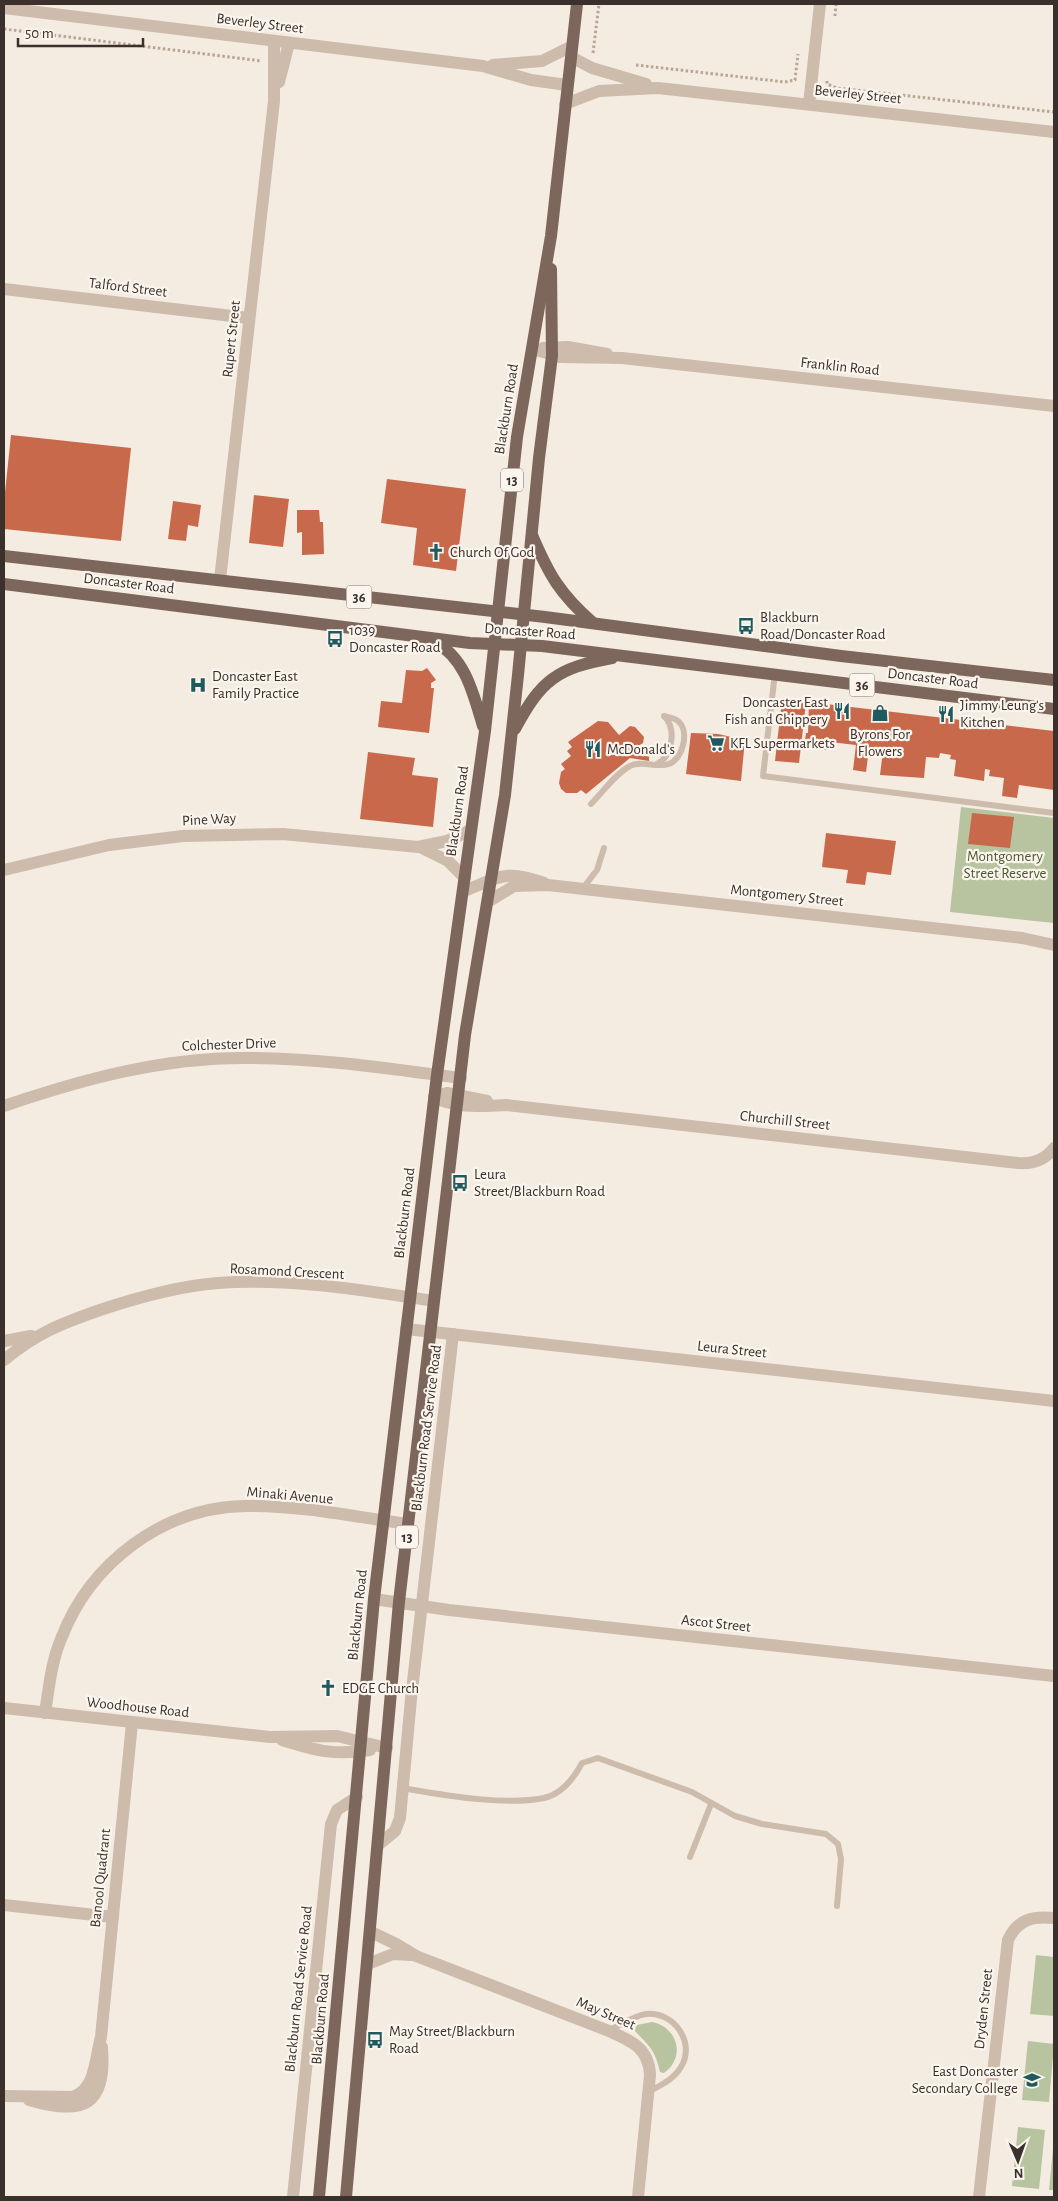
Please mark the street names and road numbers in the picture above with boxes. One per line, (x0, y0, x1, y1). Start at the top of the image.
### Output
street label: Beverley Street (216, 11, 305, 36)
street label: Beverley Street (814, 82, 902, 107)
street label: Talford Street (88, 275, 168, 300)
street label: Rupert Street (220, 299, 243, 378)
street label: Franklin Road (800, 355, 880, 378)
street label: Blackburn Road (492, 363, 521, 455)
road number: 13 (501, 468, 523, 492)
street label: Doncaster Road (83, 570, 175, 597)
road number: 36 (346, 586, 372, 608)
street label: Doncaster Road (484, 621, 576, 642)
street label: Doncaster Road (887, 665, 979, 692)
road number: 36 (850, 674, 874, 696)
street label: Blackburn Road (444, 765, 471, 857)
street label: Pine Way (182, 811, 237, 828)
street label: Montgomery Street (730, 882, 844, 909)
street label: Colchester Drive (181, 1035, 277, 1054)
street label: Churchill Street (739, 1108, 831, 1133)
street label: Blackburn Road (391, 1167, 418, 1259)
street label: Rosamond Crescent (229, 1261, 345, 1282)
street label: Leura Street (696, 1338, 768, 1361)
street label: Blackburn Road Service Road (409, 1344, 444, 1512)
street label: Minaki Avenue (246, 1484, 334, 1507)
road number: 13 (396, 1525, 418, 1548)
street label: Blackburn Road (345, 1569, 370, 1661)
street label: Ascot Street (680, 1612, 752, 1635)
street label: Woodhouse Road (86, 1695, 190, 1720)
street label: Banool Quadrant (88, 1828, 113, 1928)
street label: Blackburn Road Service Road (282, 1905, 315, 2073)
street label: Dryden Street (972, 1968, 995, 2050)
street label: Blackburn Road (309, 1973, 332, 2065)
street label: May Street (574, 1994, 638, 2033)

